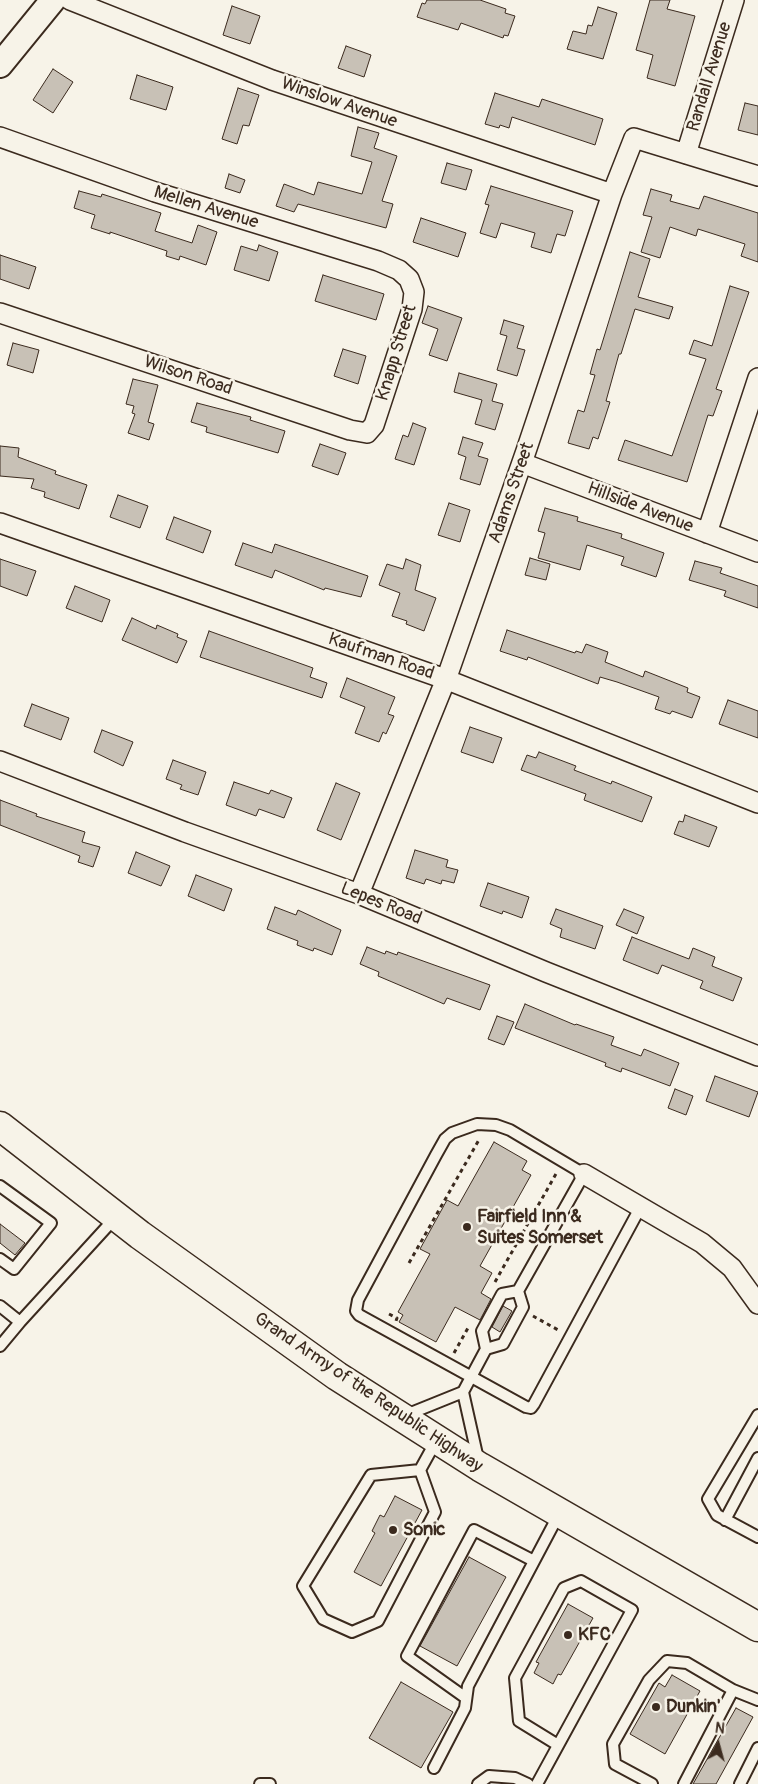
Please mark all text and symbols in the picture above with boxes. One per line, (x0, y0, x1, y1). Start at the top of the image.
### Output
street label: Randall Avenue (683, 20, 737, 134)
street label: Winslow Avenue (278, 73, 400, 133)
street label: Mellen Avenue (151, 182, 261, 234)
street label: Knapp Street (372, 302, 422, 404)
street label: Wilson Road (141, 352, 235, 400)
street label: Adams Street (485, 440, 539, 546)
street label: Hillside Avenue (584, 478, 696, 538)
street label: Kaufman Road (325, 629, 437, 685)
street label: Lepes Road (337, 878, 425, 930)
place label: Fairfield Inn & Suites Somerset (477, 1206, 603, 1248)
marker: Fairfield Inn & Suites Somerset (461, 1221, 473, 1233)
street label: Grand Army of the Republic Highway (250, 1308, 486, 1478)
place label: Sonic (403, 1519, 446, 1541)
marker: Sonic (387, 1524, 399, 1536)
place label: KFC (578, 1624, 611, 1646)
marker: KFC (562, 1629, 574, 1641)
place label: Dunkin' (666, 1696, 720, 1718)
marker: Dunkin' (650, 1701, 662, 1713)
north arrow (693, 1719, 743, 1769)
text: N (714, 1720, 726, 1738)

